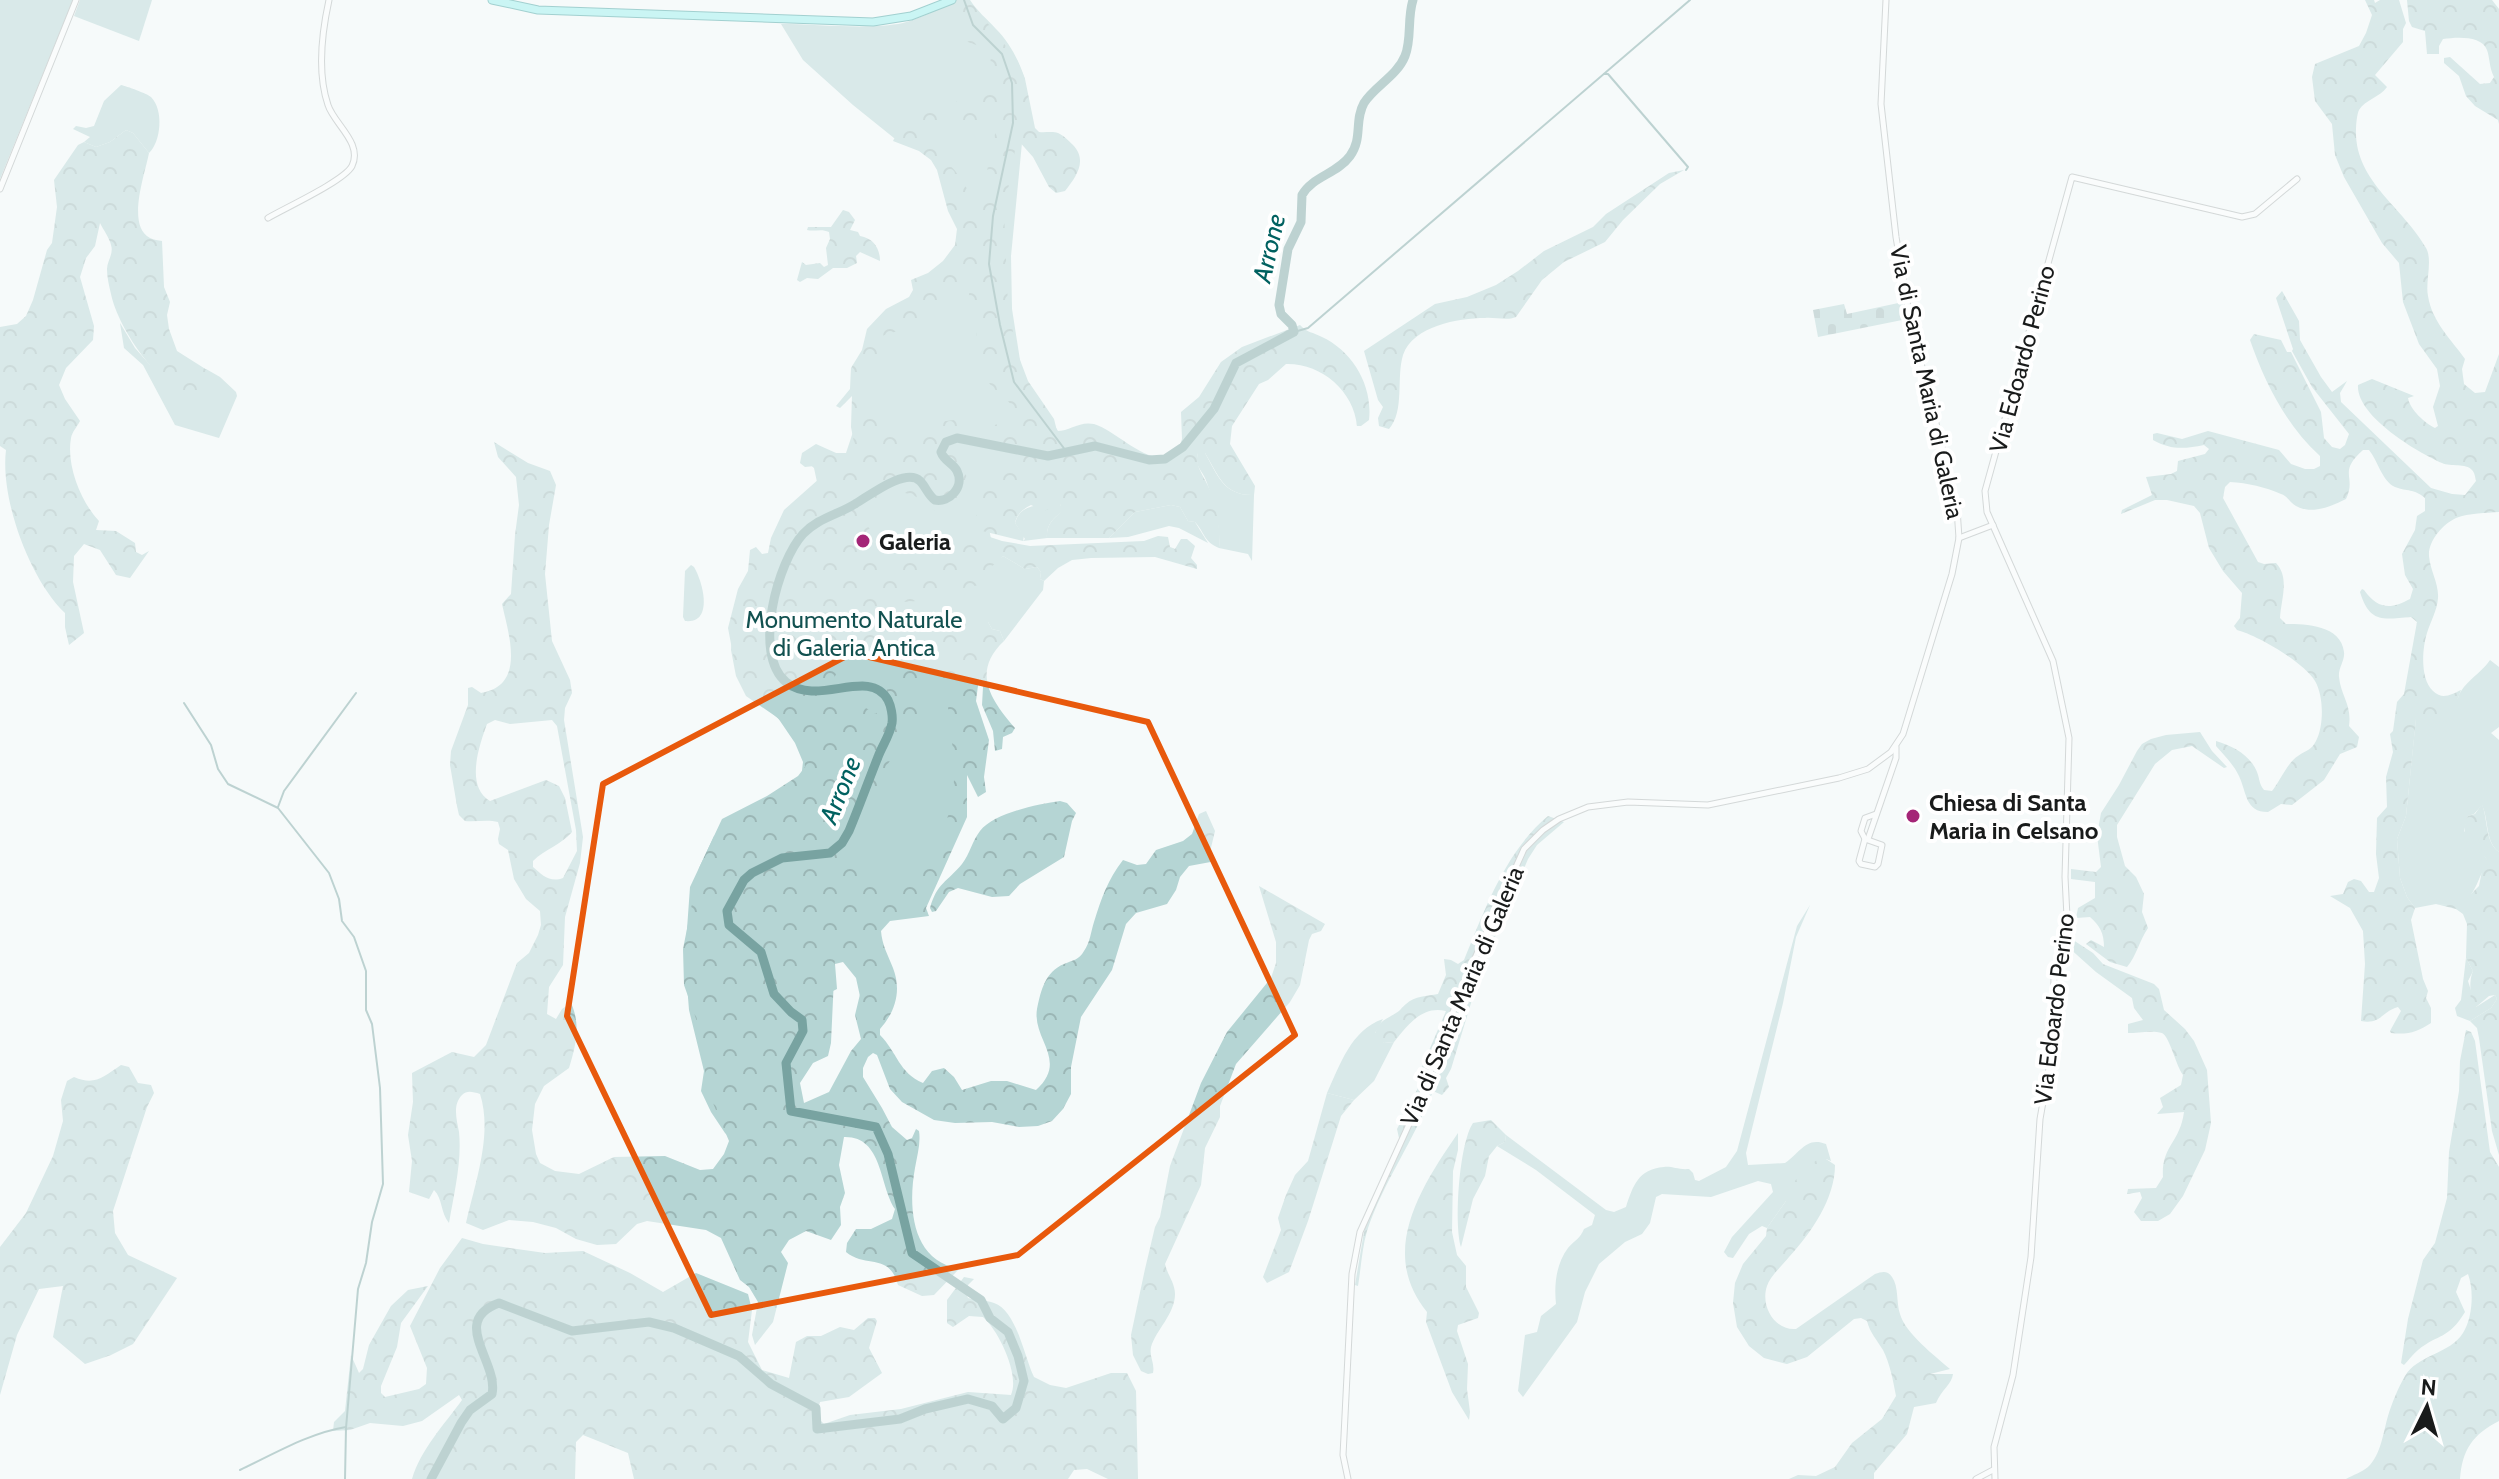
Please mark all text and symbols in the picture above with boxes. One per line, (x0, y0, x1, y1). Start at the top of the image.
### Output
water label: Arrone (1245, 211, 1292, 286)
street label: Via di Santa Maria di Galeria (1884, 242, 1970, 522)
street label: Via Edoardo Perino (1983, 262, 2061, 456)
place label: Galeria (879, 527, 951, 556)
marker: Galeria (854, 532, 872, 550)
park label: Monumento Naturale di Galeria Antica (746, 605, 962, 662)
water label: Arrone (812, 752, 868, 829)
place label: Chiesa di Santa Maria in Celsano (1929, 788, 2099, 845)
marker: Chiesa di Santa Maria in Celsano (1904, 807, 1922, 825)
street label: Via di Santa Maria di Galeria (1394, 861, 1530, 1130)
street label: Via Edoardo Perino (2028, 912, 2080, 1106)
north arrow (2387, 1367, 2467, 1447)
text: N (2420, 1373, 2438, 1402)

